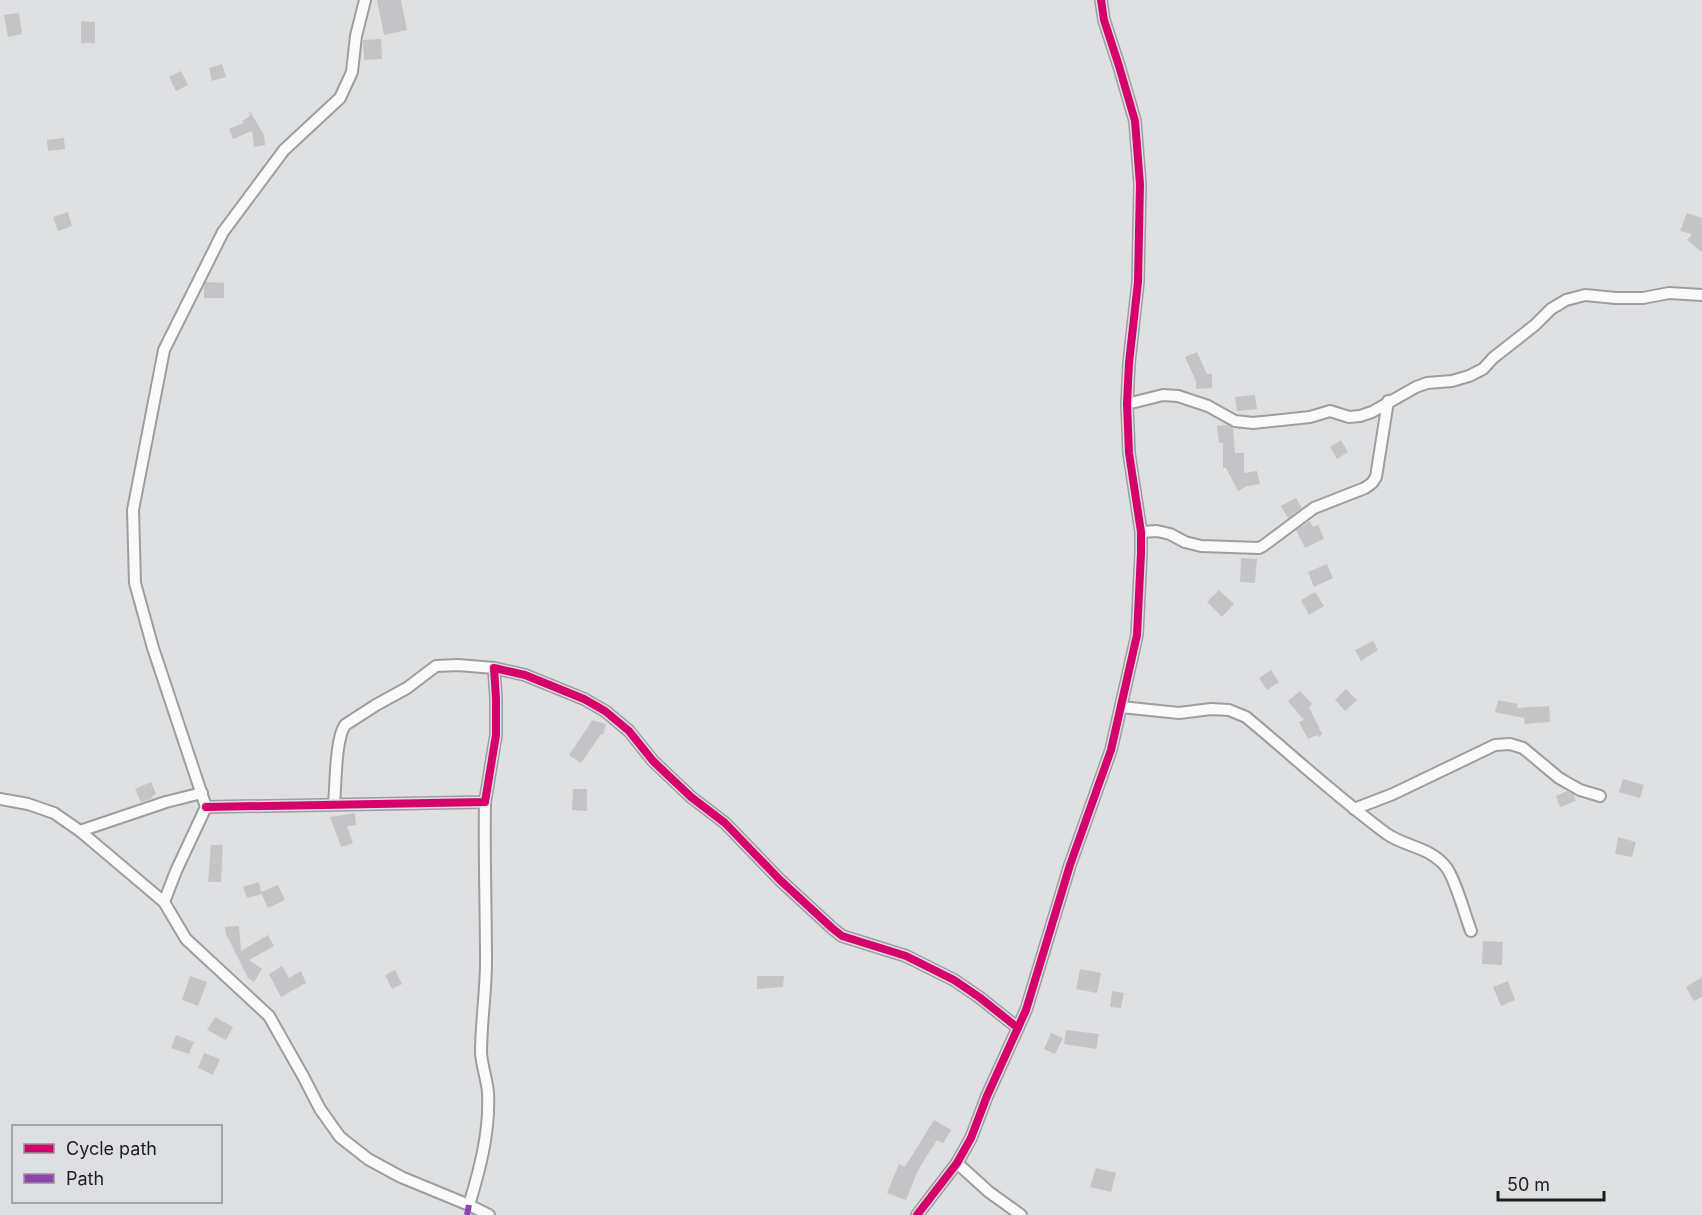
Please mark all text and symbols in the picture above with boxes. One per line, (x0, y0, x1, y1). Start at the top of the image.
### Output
legend (12, 1125, 222, 1203)
text: Cycle path (66, 1138, 157, 1159)
scale bar (1498, 1164, 1604, 1202)
text: Path (66, 1168, 104, 1189)
text: 50 m (1507, 1174, 1550, 1195)

